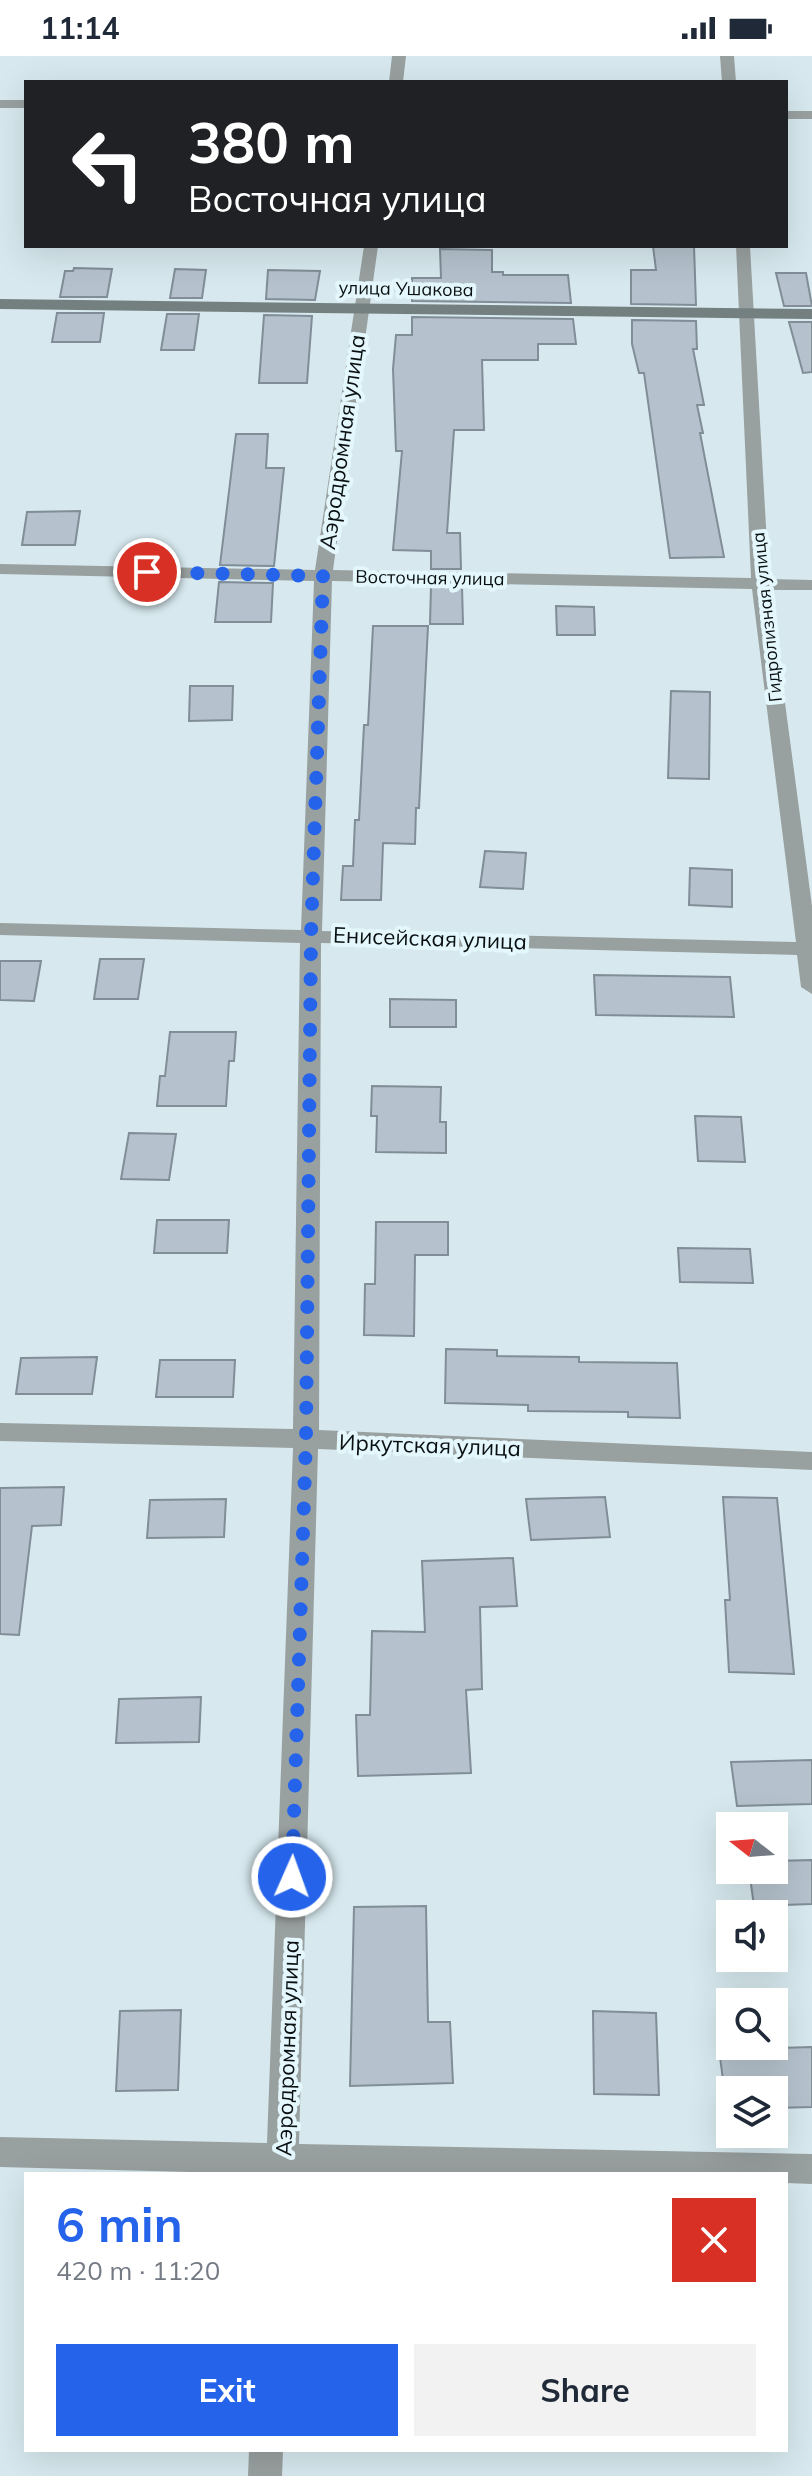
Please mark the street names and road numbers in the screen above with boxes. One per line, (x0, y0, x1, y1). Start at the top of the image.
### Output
street label: улица Ушакова (338, 276, 474, 301)
street label: Аэродромная улица (313, 333, 371, 551)
street label: Гидролизная улица (746, 531, 787, 703)
street label: Восточная улица (355, 565, 505, 590)
street label: Енисейская улица (333, 921, 527, 955)
street label: Иркутская улица (339, 1428, 521, 1462)
street label: Аэродромная улица (269, 1939, 305, 2157)

